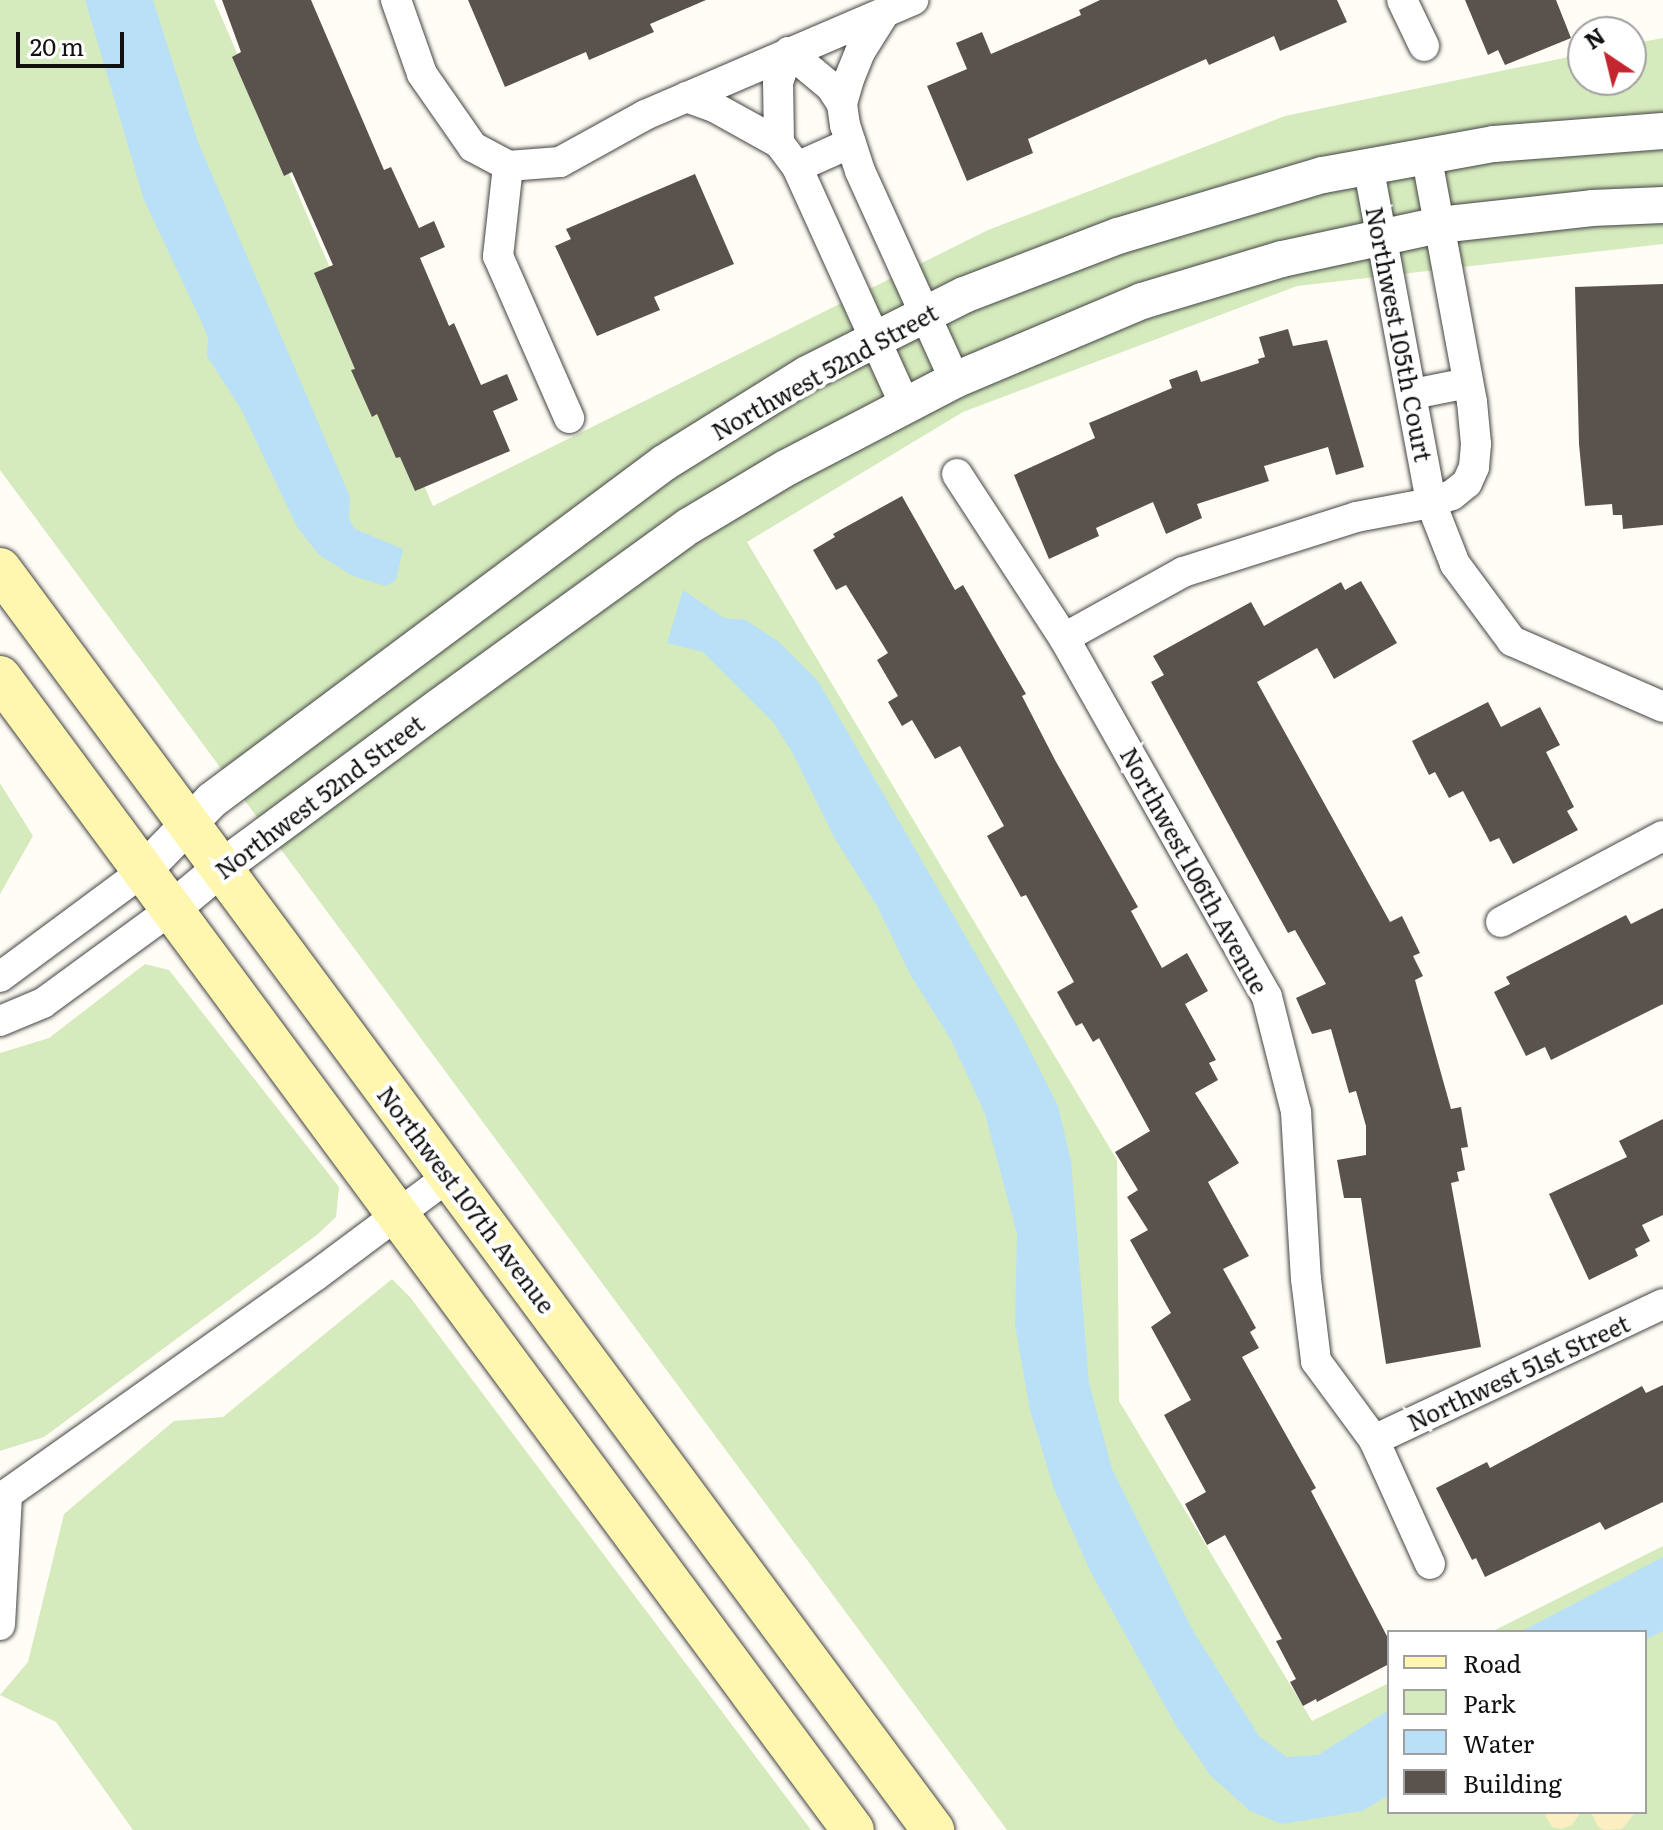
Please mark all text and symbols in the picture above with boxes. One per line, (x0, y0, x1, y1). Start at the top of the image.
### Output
scale bar (20, 16, 128, 66)
north arrow (1567, 16, 1647, 96)
text: N (1577, 19, 1611, 56)
text: 20 m (30, 28, 84, 63)
street label: Northwest 105th Court (1361, 204, 1439, 464)
street label: Northwest 52nd Street (706, 297, 942, 445)
street label: Northwest 52nd Street (209, 708, 429, 884)
street label: Northwest 106th Avenue (1115, 742, 1275, 998)
street label: Northwest 107th Avenue (372, 1080, 562, 1318)
street label: Northwest 51st Street (1402, 1308, 1634, 1436)
legend (1387, 1630, 1647, 1814)
text: Road (1463, 1645, 1521, 1680)
text: Park (1463, 1685, 1516, 1720)
text: Water (1463, 1725, 1534, 1760)
text: Building (1463, 1765, 1562, 1800)

